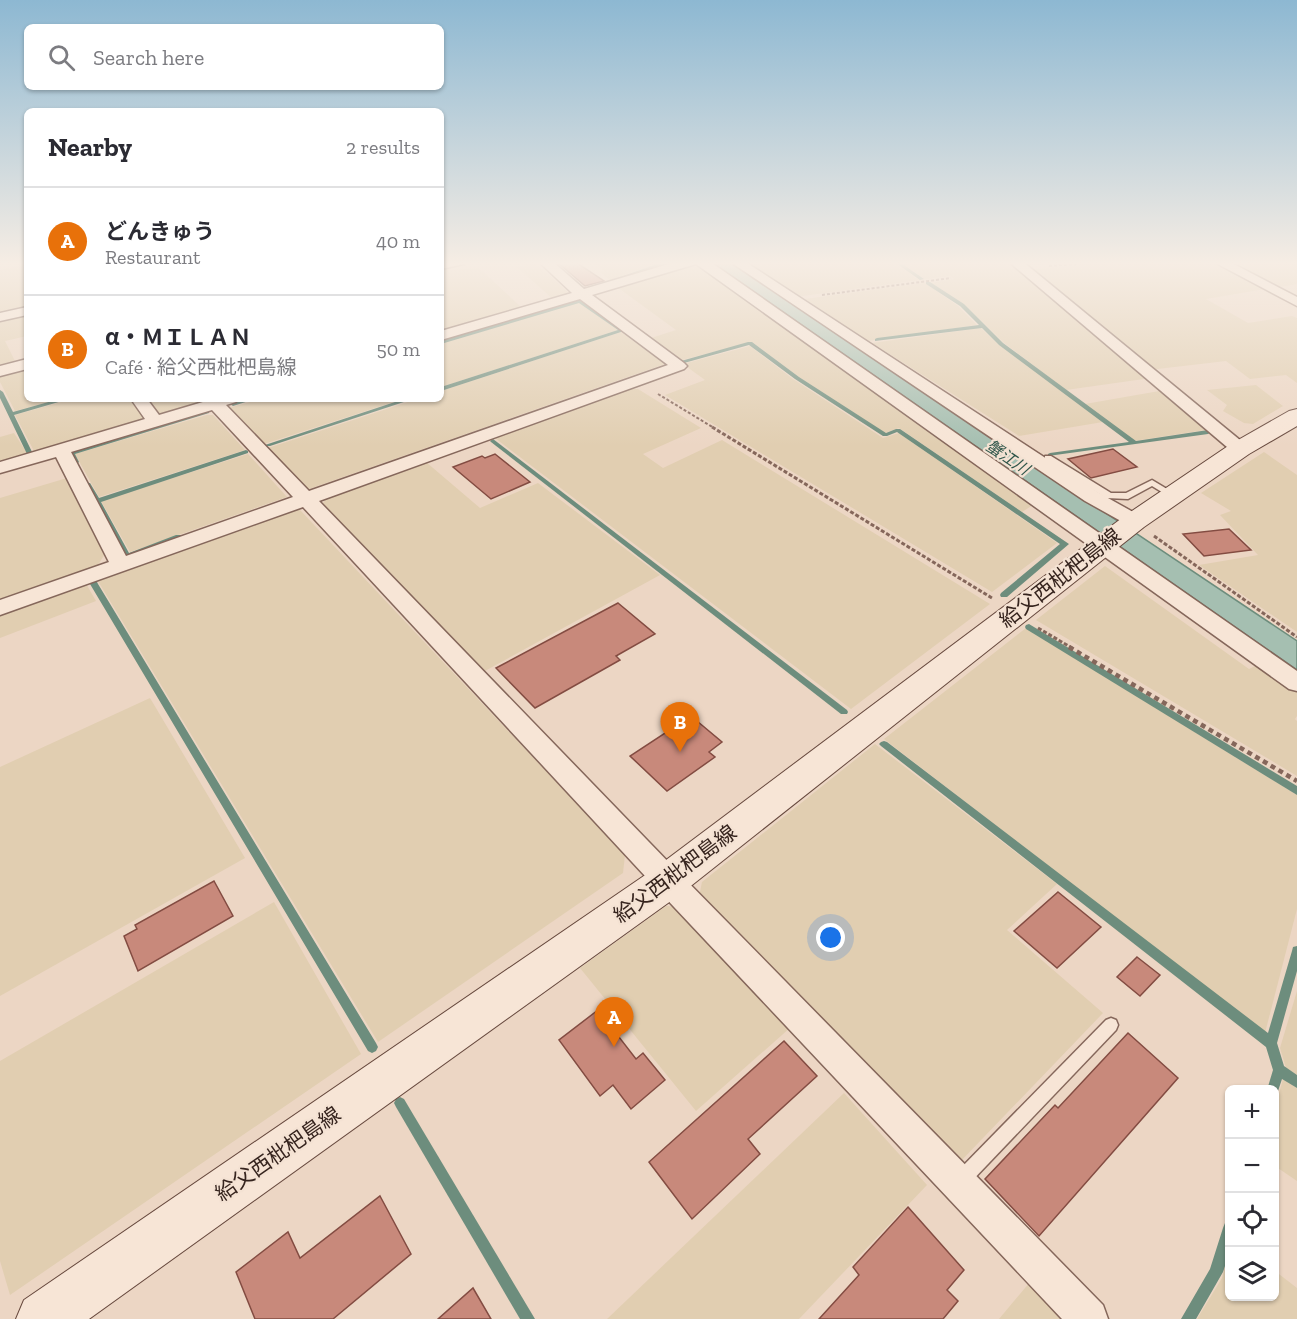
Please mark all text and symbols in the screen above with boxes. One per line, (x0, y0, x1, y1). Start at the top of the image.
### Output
search box (24, 24, 444, 90)
icon: search (45, 41, 78, 74)
text: Search here (93, 44, 204, 71)
text: Nearby (48, 131, 132, 163)
text: 2 results (346, 135, 420, 159)
text: どんきゅう (105, 218, 215, 245)
text: A (61, 229, 74, 253)
text: 40 m (376, 229, 420, 253)
text: Restaurant (105, 245, 201, 269)
text: α・ＭＩＬＡＮ (105, 324, 252, 351)
text: B (61, 337, 74, 361)
text: 50 m (376, 337, 420, 361)
text: Café · 給父西枇杷島線 (105, 355, 297, 379)
water label: 蟹江川 (983, 436, 1035, 480)
street label: 給父西枇杷島線 (994, 523, 1125, 633)
pin: B (660, 702, 700, 752)
street label: 給父西枇杷島線 (608, 819, 741, 928)
your location (816, 923, 845, 952)
pin: A (594, 998, 634, 1047)
map controls (1225, 1085, 1279, 1301)
button: + (1225, 1085, 1279, 1139)
street label: 給父西枇杷島線 (210, 1101, 345, 1206)
button: − (1225, 1139, 1279, 1193)
button: locate (1225, 1193, 1279, 1247)
button: layers (1225, 1247, 1279, 1301)

